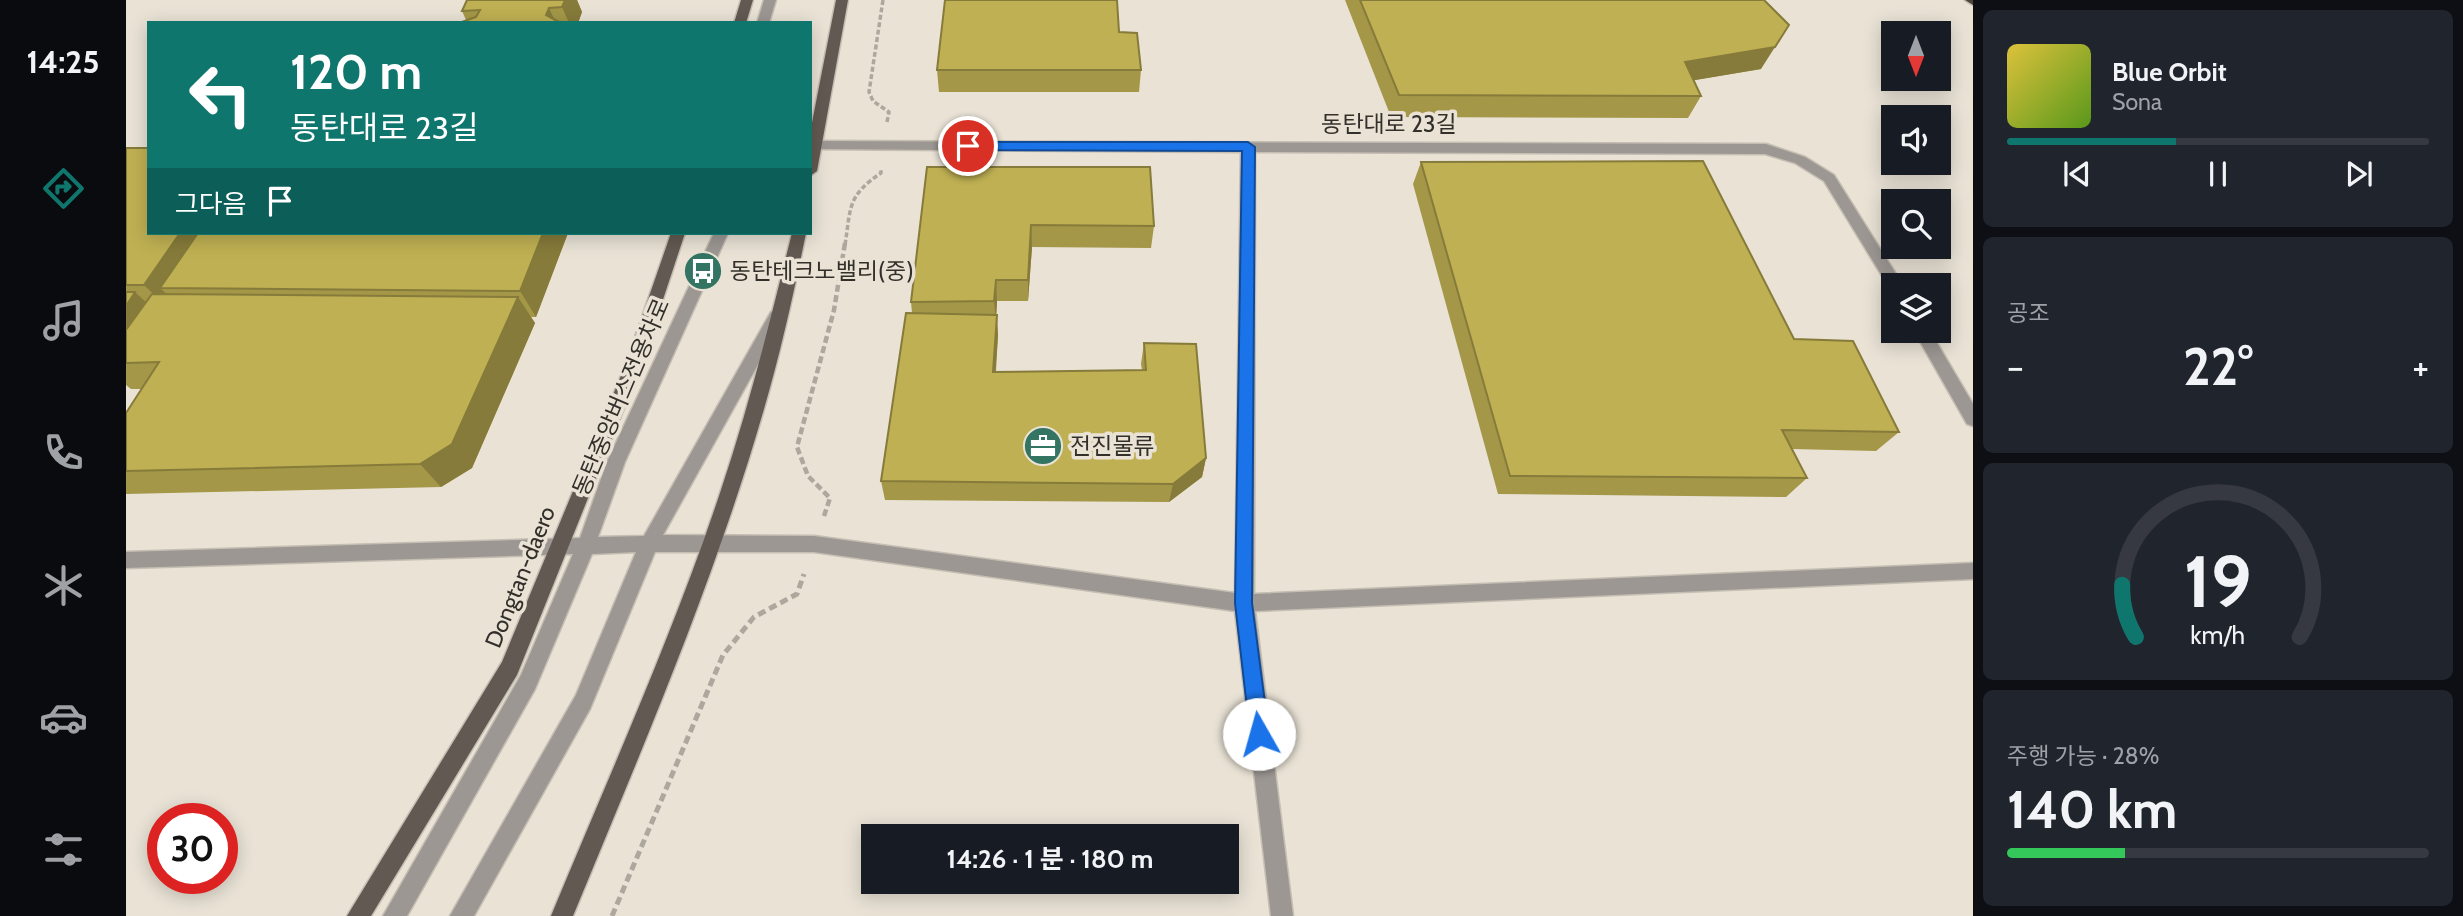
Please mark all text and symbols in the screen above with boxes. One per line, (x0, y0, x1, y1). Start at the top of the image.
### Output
north arrow (1881, 21, 1951, 91)
map controls (1881, 21, 1951, 343)
text: 14:25 (27, 42, 99, 81)
text: 120 m (290, 42, 422, 101)
icon: left (175, 49, 266, 140)
text: Blue Orbit (2112, 56, 2227, 88)
text: Sona (2112, 88, 2162, 116)
button: sound (1881, 105, 1951, 175)
text: 동탄대로 23길 (290, 108, 478, 147)
street label: 동탄대로 23길 (1321, 110, 1457, 138)
pin (938, 116, 998, 176)
icon: arrive (949, 127, 987, 165)
icon: previous (2058, 155, 2096, 193)
icon: pause (2199, 155, 2237, 193)
icon: next (2340, 155, 2378, 193)
icon: directions (39, 164, 88, 213)
icon: arrive (261, 182, 299, 220)
text: 그다음 (175, 188, 247, 220)
button: search (1881, 189, 1951, 259)
bus stop icon: 동탄테크노밸리(중) (682, 250, 724, 292)
place label: 동탄테크노밸리(중) (730, 257, 914, 285)
button: layers (1881, 273, 1951, 343)
street label: 동탄중앙버스전용차로 (567, 294, 675, 500)
icon: music (39, 296, 88, 345)
text: 공조 (2007, 299, 2049, 327)
text: 22° (2183, 335, 2253, 398)
text: − (2007, 343, 2024, 390)
text: + (2412, 343, 2429, 390)
office icon: 전진물류 (1022, 425, 1064, 467)
icon: phone (39, 428, 88, 477)
place label: 전진물류 (1070, 432, 1155, 460)
street label: Dongtan-daero (479, 502, 561, 652)
text: 19 (2184, 538, 2252, 626)
icon: climate (39, 561, 88, 610)
text: km/h (2191, 620, 2245, 650)
icon: car (39, 693, 88, 742)
position arrow (1222, 697, 1296, 771)
text: 주행 가능 · 28% (2007, 742, 2159, 770)
text: 140 km (2007, 778, 2177, 841)
speed limit sign: 30 (147, 803, 238, 894)
icon: filters (39, 825, 88, 874)
text: 14:26 · 1 분 · 180 m (947, 843, 1153, 875)

